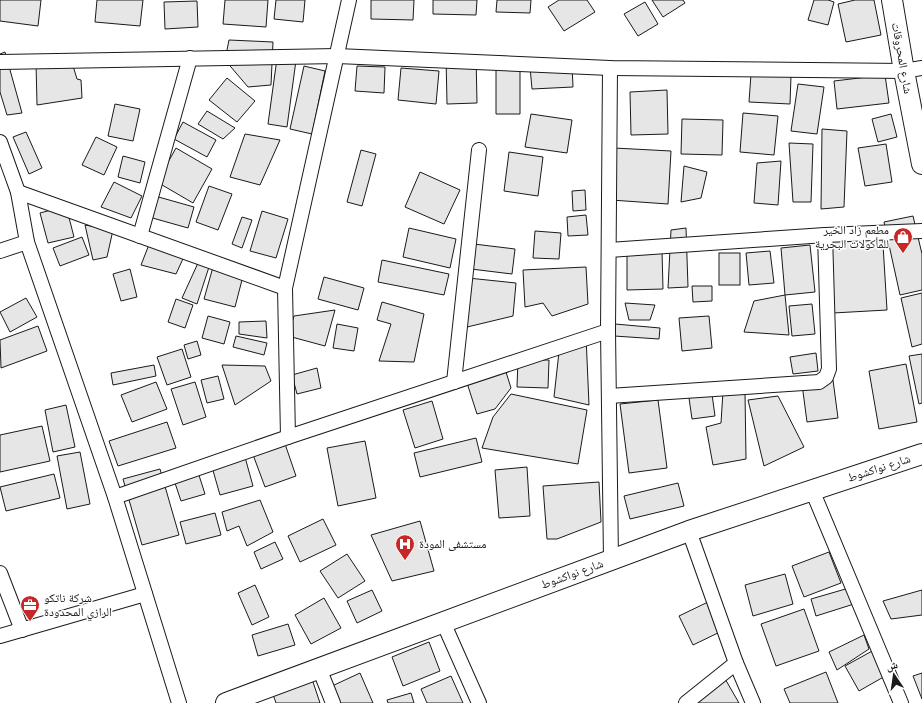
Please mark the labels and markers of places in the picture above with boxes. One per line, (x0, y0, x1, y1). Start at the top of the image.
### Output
place label: مطعم زاد الخير للمأكولات البحرية (815, 222, 889, 251)
shop icon: مطعم زاد الخير للمأكولات البحرية (892, 226, 914, 254)
hospital icon: مستشفى المودة (394, 533, 416, 561)
place label: مستشفى المودة (419, 536, 487, 551)
place label: شركة ناتكو الرازي المحدودة (44, 590, 112, 622)
office icon: شركة ناتكو الرازي المحدودة (19, 594, 41, 622)

